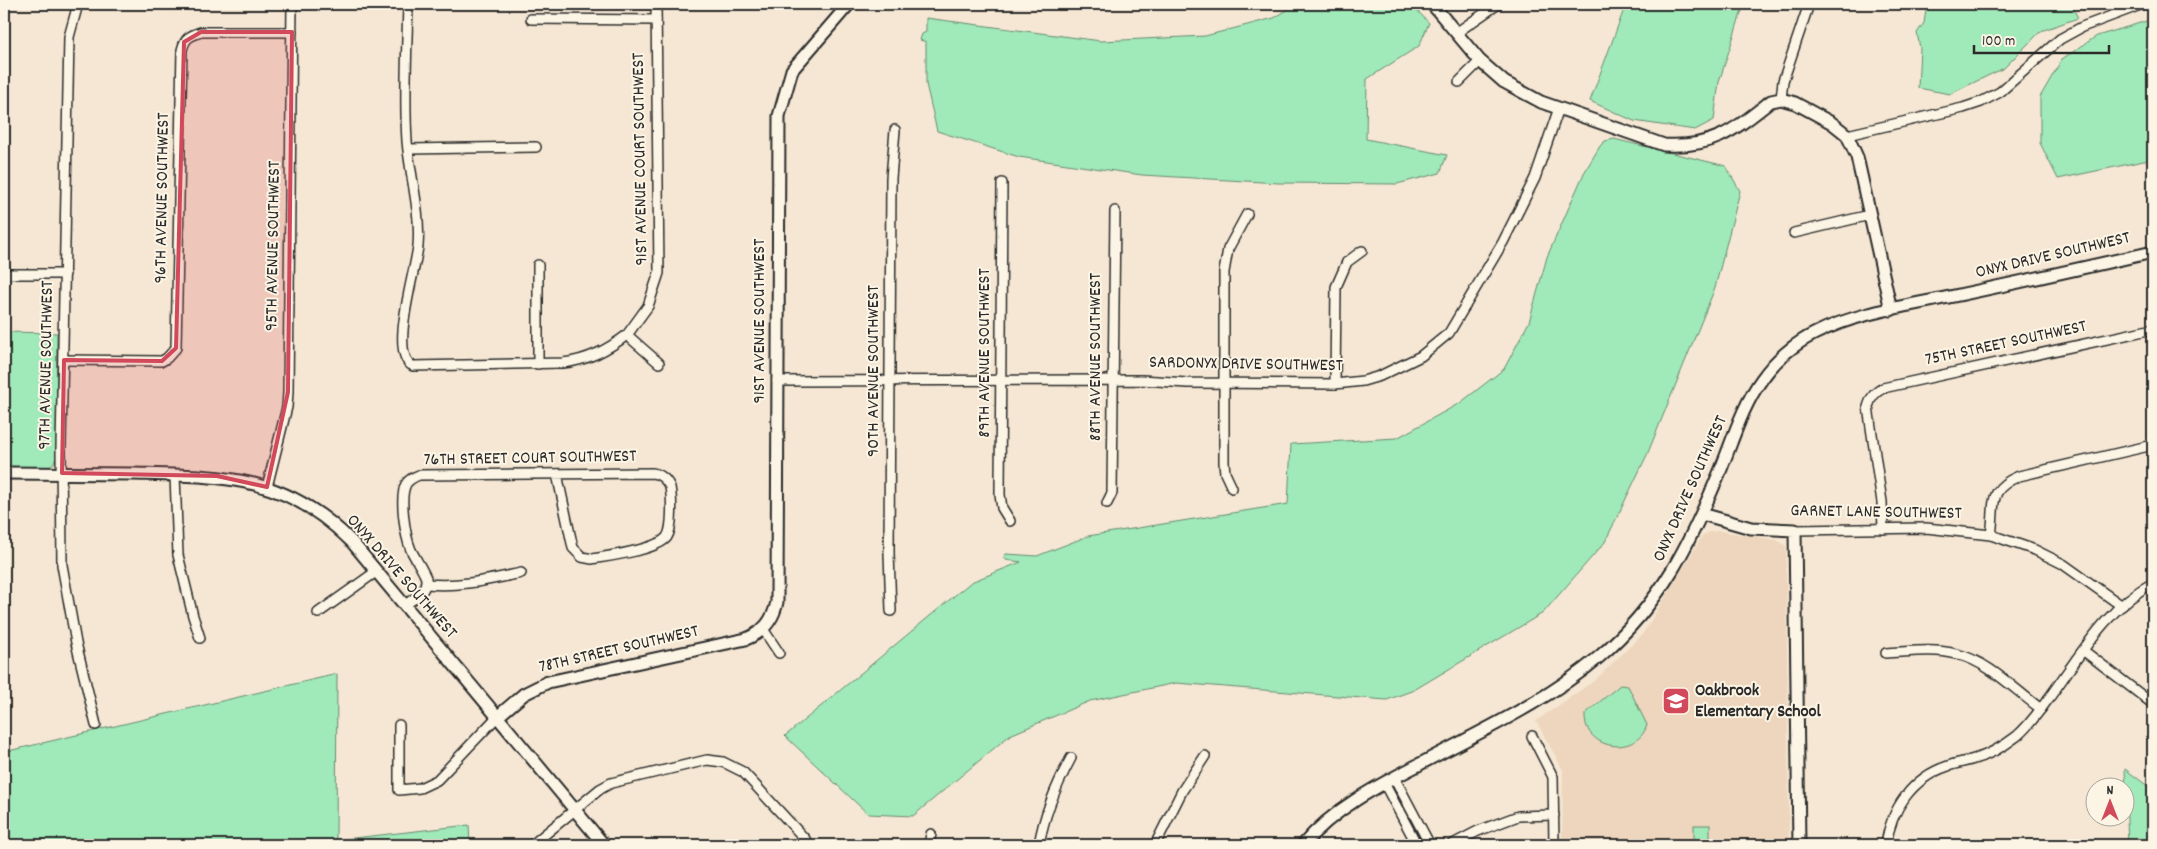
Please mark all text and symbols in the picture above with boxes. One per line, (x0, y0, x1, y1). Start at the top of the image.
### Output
scale bar (1974, 22, 2110, 54)
text: 100 m (1982, 31, 2015, 53)
street label: 91ST AVENUE COURT SOUTHWEST (627, 52, 655, 266)
street label: 96TH AVENUE SOUTHWEST (149, 112, 177, 284)
street label: 95TH AVENUE SOUTHWEST (260, 160, 288, 332)
street label: ONYX DRIVE SOUTHWEST (1973, 226, 2133, 286)
street label: 91ST AVENUE SOUTHWEST (748, 239, 773, 403)
street label: 89TH AVENUE SOUTHWEST (973, 268, 998, 438)
street label: 88TH AVENUE SOUTHWEST (1084, 273, 1109, 441)
street label: 97TH AVENUE SOUTHWEST (33, 280, 61, 450)
street label: 90TH AVENUE SOUTHWEST (862, 285, 887, 457)
street label: 75TH STREET SOUTHWEST (1923, 315, 2089, 373)
street label: SARDONYX DRIVE SOUTHWEST (1149, 351, 1343, 379)
street label: ONYX DRIVE SOUTHWEST (1647, 412, 1735, 566)
street label: 76TH STREET COURT SOUTHWEST (423, 445, 637, 473)
street label: GARNET LANE SOUTHWEST (1790, 499, 1962, 527)
street label: ONYX DRIVE SOUTHWEST (340, 509, 462, 645)
street label: 78TH STREET SOUTHWEST (537, 619, 701, 681)
place label: Oakbrook Elementary School (1695, 679, 1822, 725)
school or university icon: Oakbrook Elementary School (1661, 686, 1691, 716)
north arrow (2084, 776, 2134, 826)
text: N (2107, 781, 2114, 801)

